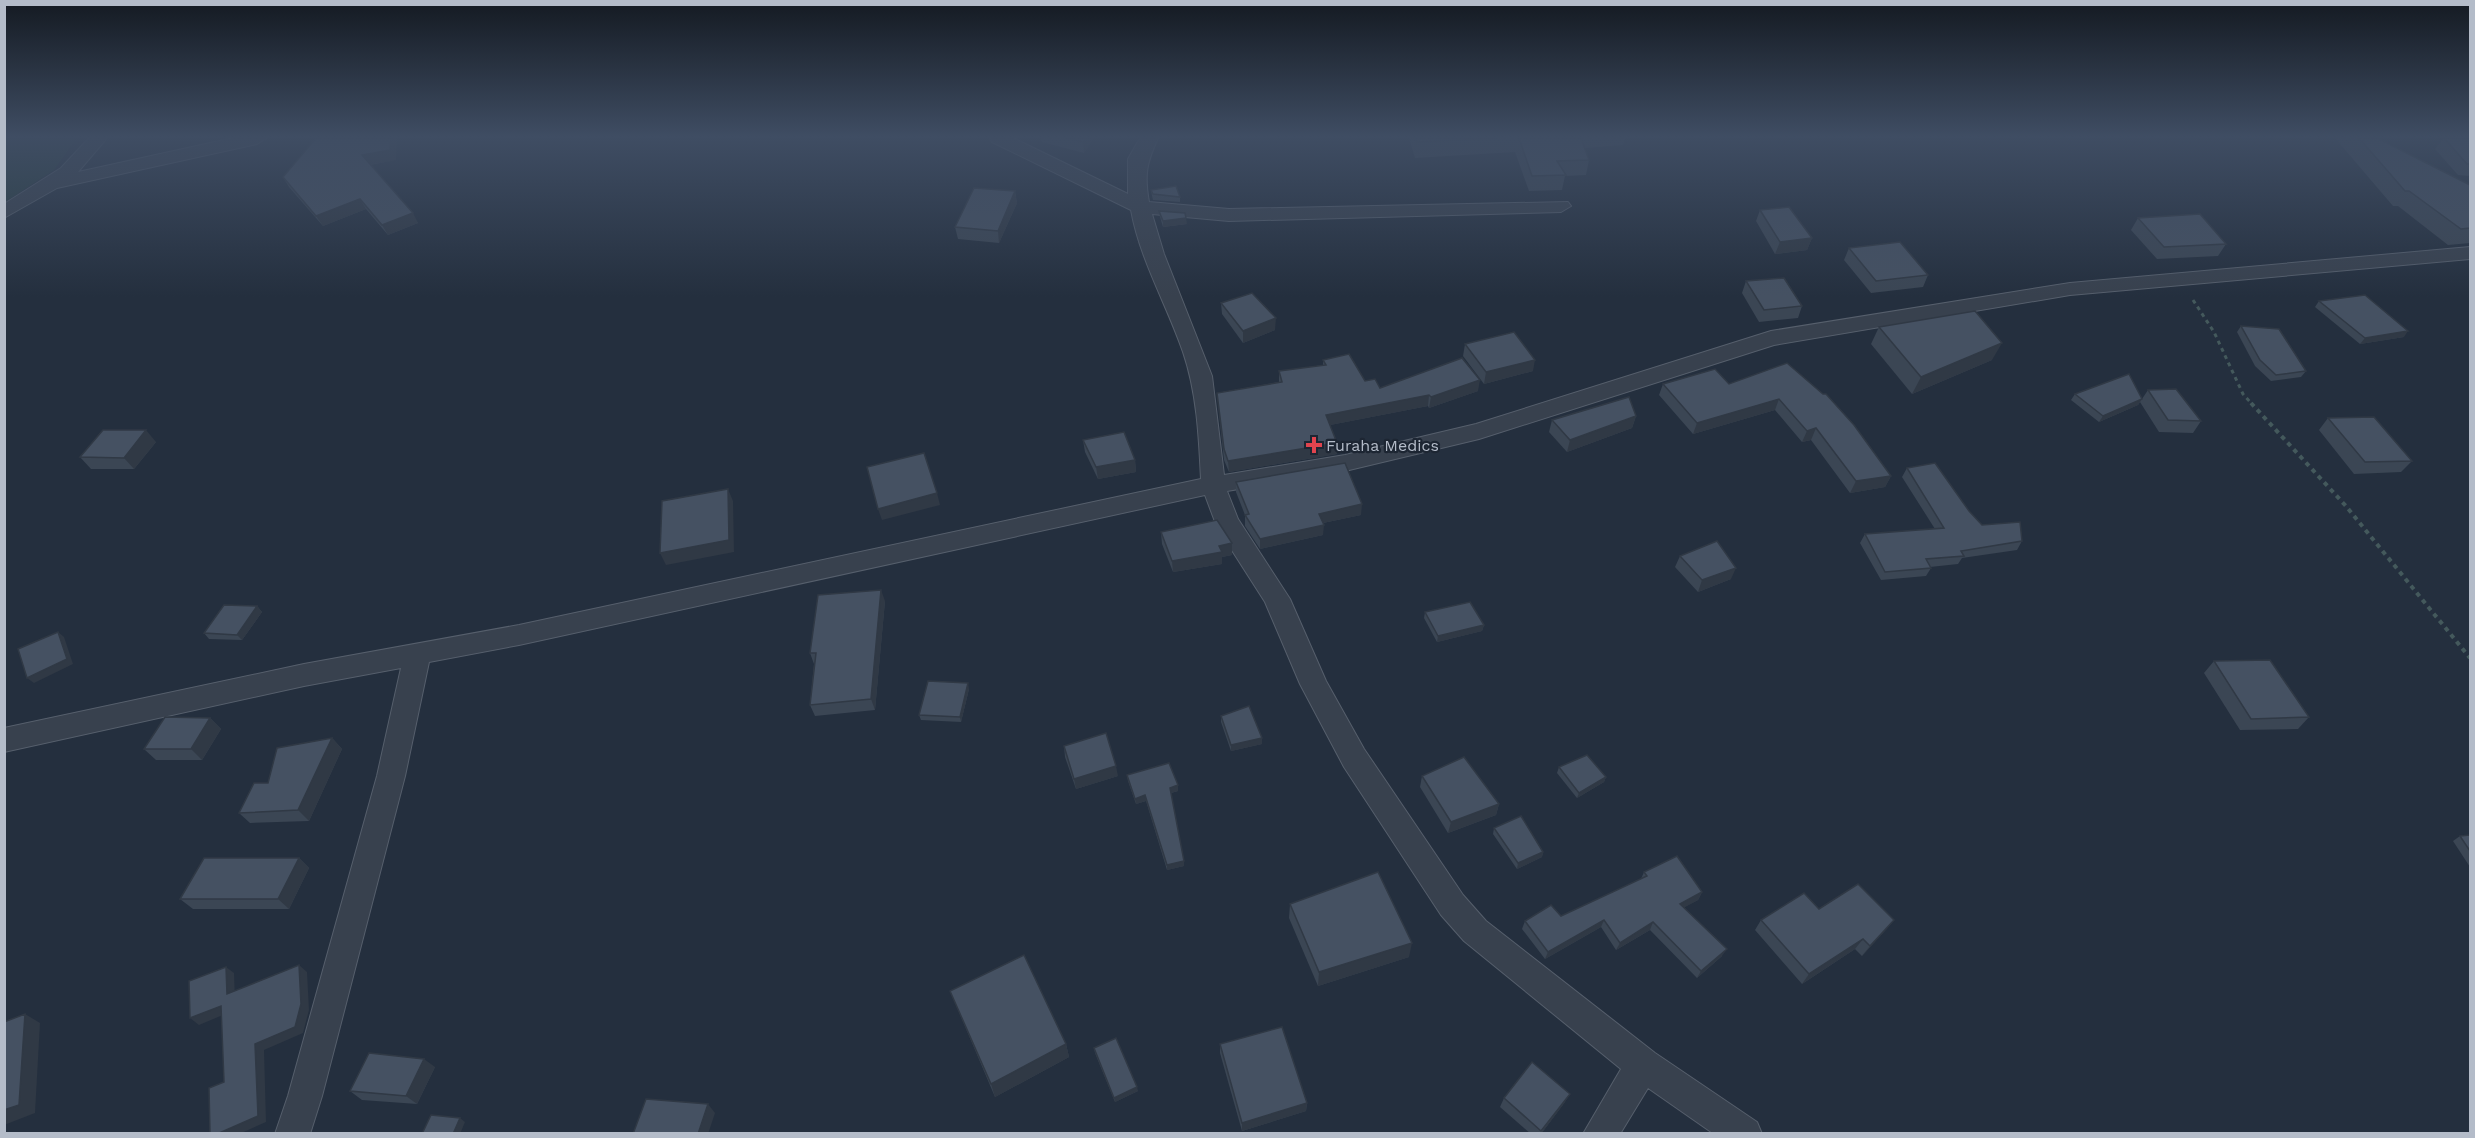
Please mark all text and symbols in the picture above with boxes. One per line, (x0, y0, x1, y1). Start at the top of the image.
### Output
place label: Furaha Medics (1326, 436, 1439, 455)
marker: Furaha Medics (1307, 438, 1321, 452)

